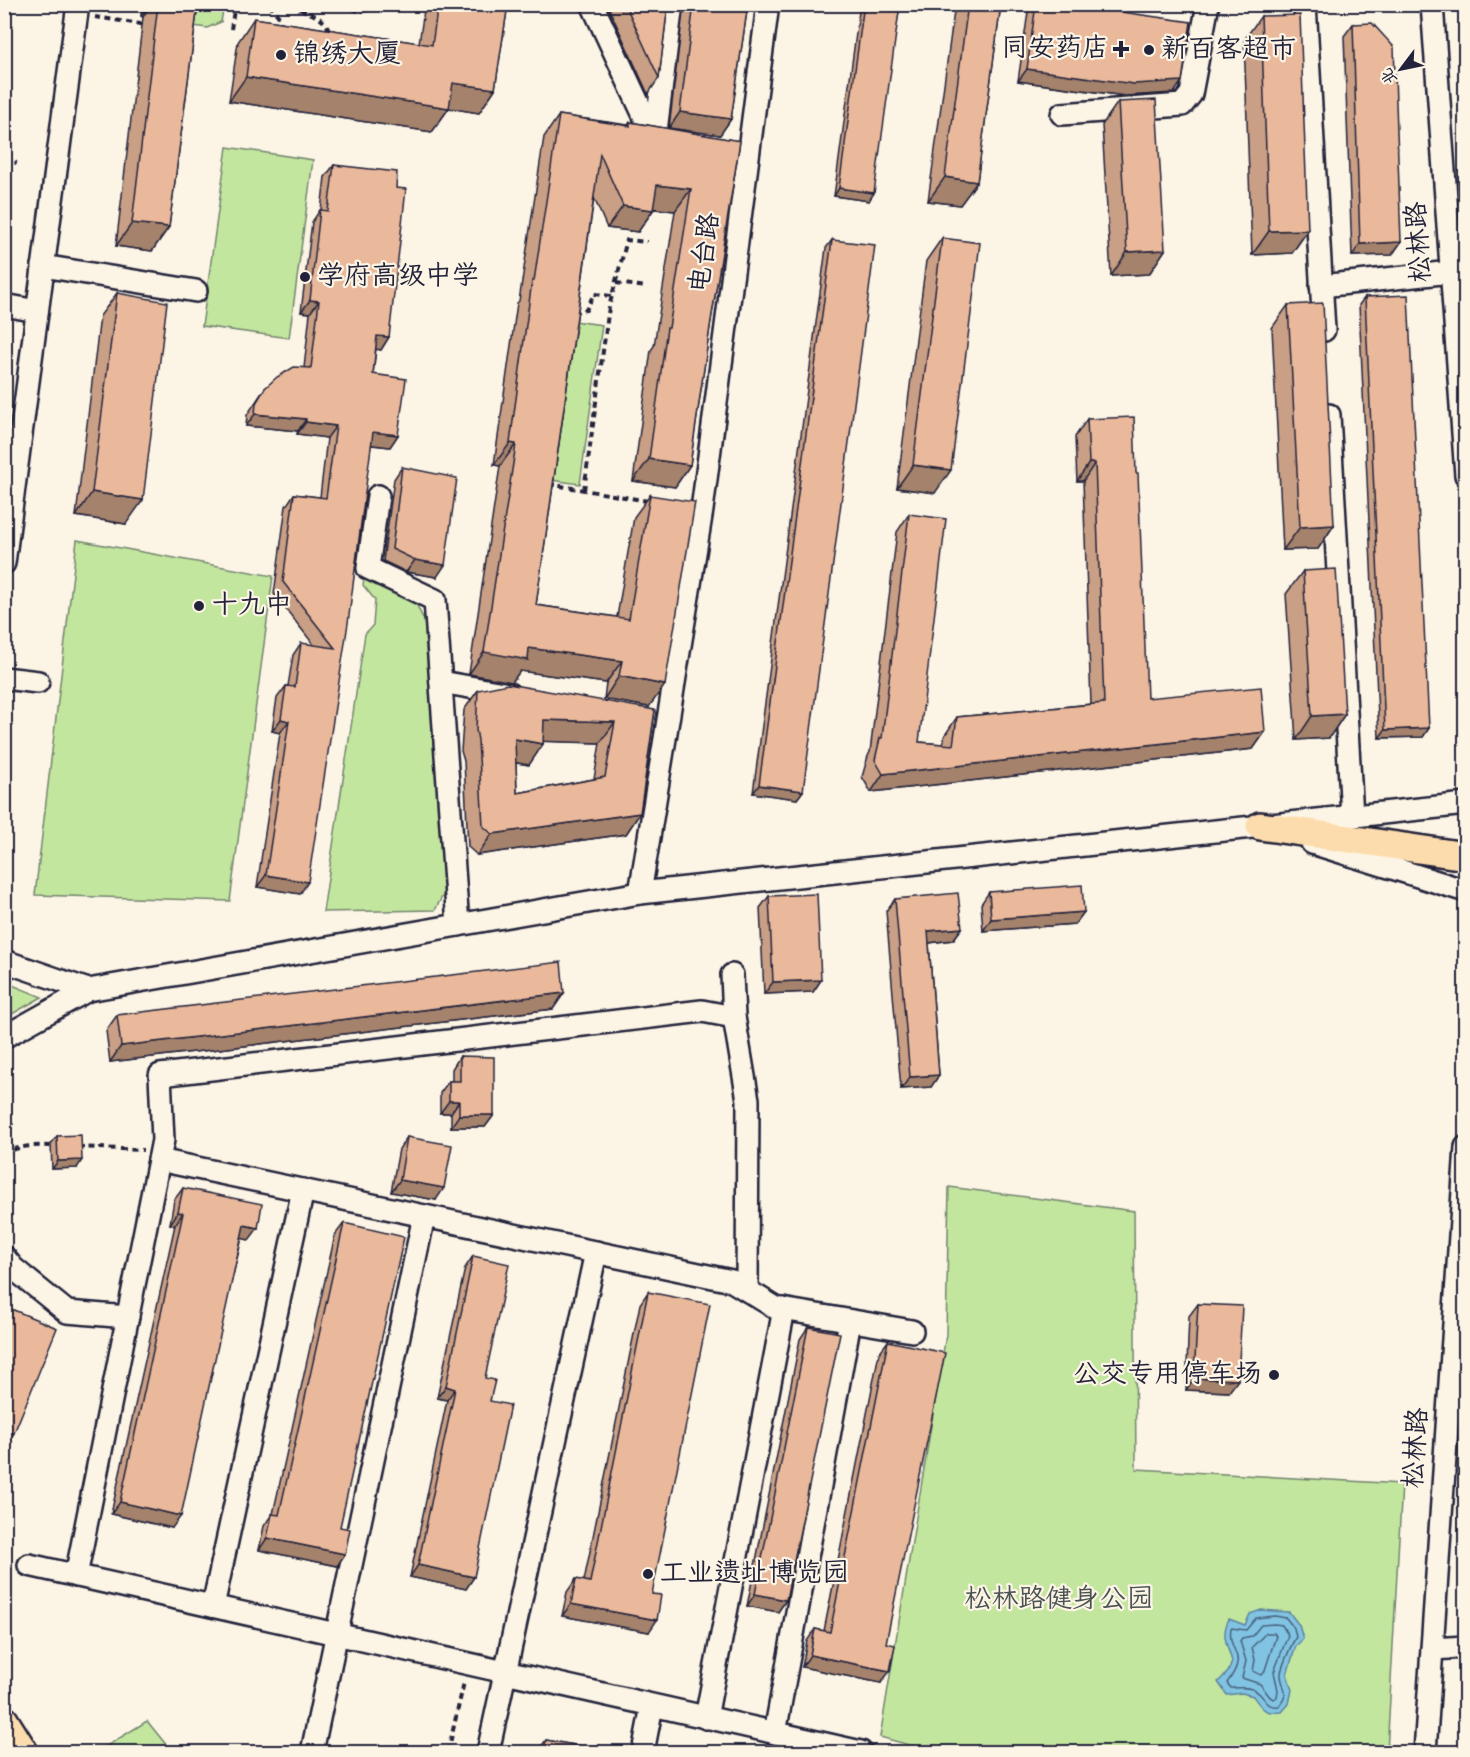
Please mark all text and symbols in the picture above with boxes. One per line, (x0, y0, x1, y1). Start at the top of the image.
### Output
place label: 同安药店 (1001, 30, 1109, 69)
place label: 新百客超市 (1161, 31, 1296, 70)
place label: 锦绣大厦 (293, 36, 401, 75)
north arrow (1371, 39, 1431, 99)
marker: 同安药店 (1114, 42, 1128, 56)
marker: 新百客超市 (1142, 43, 1156, 57)
marker: 锦绣大厦 (274, 48, 288, 62)
text: 北 (1376, 63, 1404, 89)
street label: 松林路 (1398, 200, 1442, 284)
street label: 电台路 (681, 210, 731, 296)
place label: 学府高级中学 (317, 258, 479, 297)
marker: 学府高级中学 (298, 270, 312, 284)
place label: 十九中 (211, 587, 292, 626)
marker: 十九中 (192, 599, 206, 613)
place label: 公交专用停车场 (1073, 1356, 1262, 1395)
marker: 公交专用停车场 (1267, 1368, 1281, 1382)
street label: 松林路 (1395, 1406, 1439, 1490)
place label: 工业遗址博览园 (660, 1555, 849, 1594)
marker: 工业遗址博览园 (641, 1567, 655, 1581)
park label: 松林路健身公园 (965, 1581, 1154, 1620)

